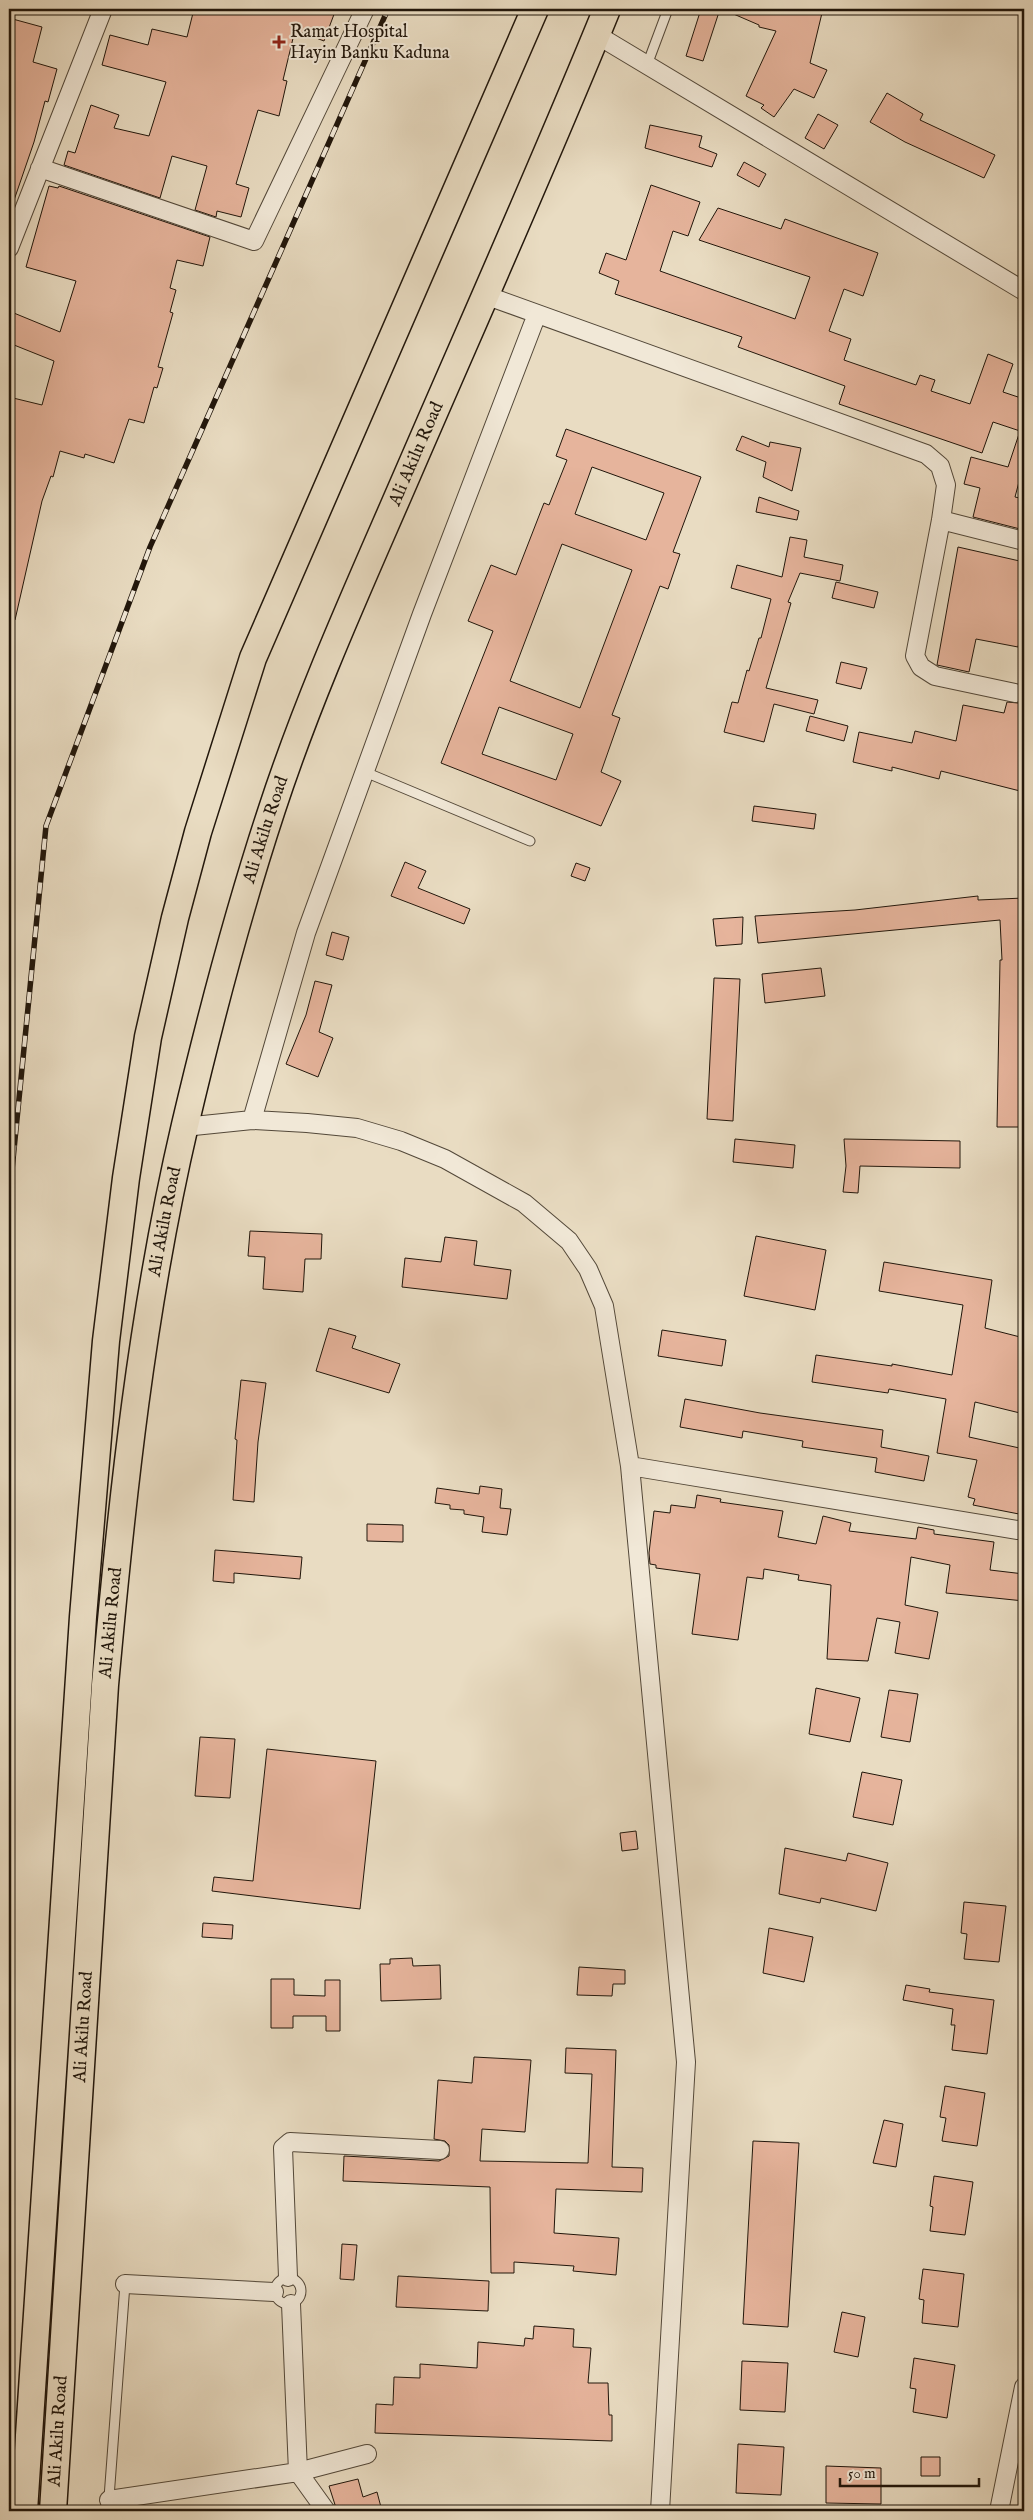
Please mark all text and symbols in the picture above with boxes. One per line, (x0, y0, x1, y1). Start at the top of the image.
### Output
place label: Ramat Hospital Hayin Banku Kaduna (290, 21, 450, 65)
marker: Ramat Hospital Hayin Banku Kaduna (272, 35, 286, 49)
street label: Ali Akilu Road (383, 398, 449, 511)
street label: Ali Akilu Road (238, 773, 294, 887)
street label: Ali Akilu Road (143, 1164, 187, 1279)
street label: Ali Akilu Road (94, 1566, 128, 1680)
street label: Ali Akilu Road (68, 1970, 98, 2084)
street label: Ali Akilu Road (43, 2374, 73, 2488)
scale bar (840, 2455, 979, 2487)
text: 50 m (848, 2464, 876, 2483)

